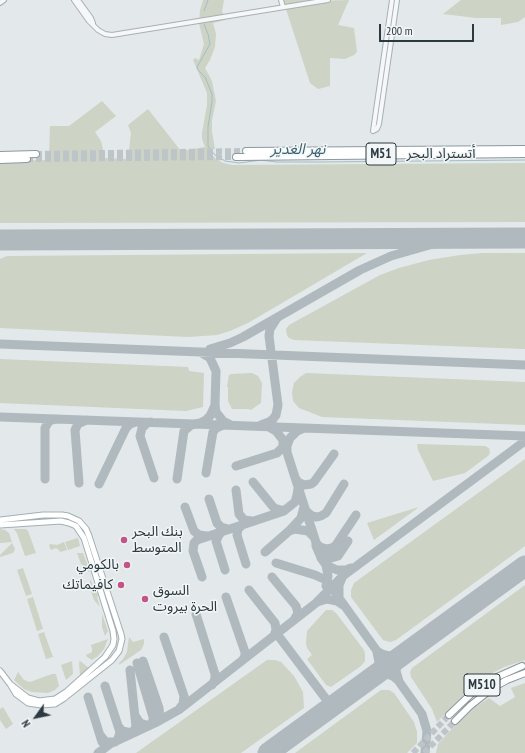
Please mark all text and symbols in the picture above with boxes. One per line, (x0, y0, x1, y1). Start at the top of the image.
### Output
scale bar (381, 16, 476, 42)
text: 200 m (386, 23, 413, 38)
water label: نهر الغدير (271, 141, 325, 159)
road number: M51 (366, 143, 396, 165)
street label: أتستراد البحر (406, 146, 476, 162)
place label: بنك البحر المتوسط (132, 524, 183, 556)
marker: بنك البحر المتوسط (119, 535, 129, 545)
place label: بالكومي (76, 557, 119, 573)
marker: بالكومي (122, 560, 132, 570)
place label: كافيماتك (62, 577, 113, 593)
marker: كافيماتك (116, 580, 126, 590)
place label: السوق الحرة بيروت (153, 583, 217, 616)
marker: السوق الحرة بيروت (140, 594, 150, 604)
road number: M510 (464, 674, 500, 696)
north arrow (16, 697, 56, 737)
text: N (18, 717, 33, 730)

